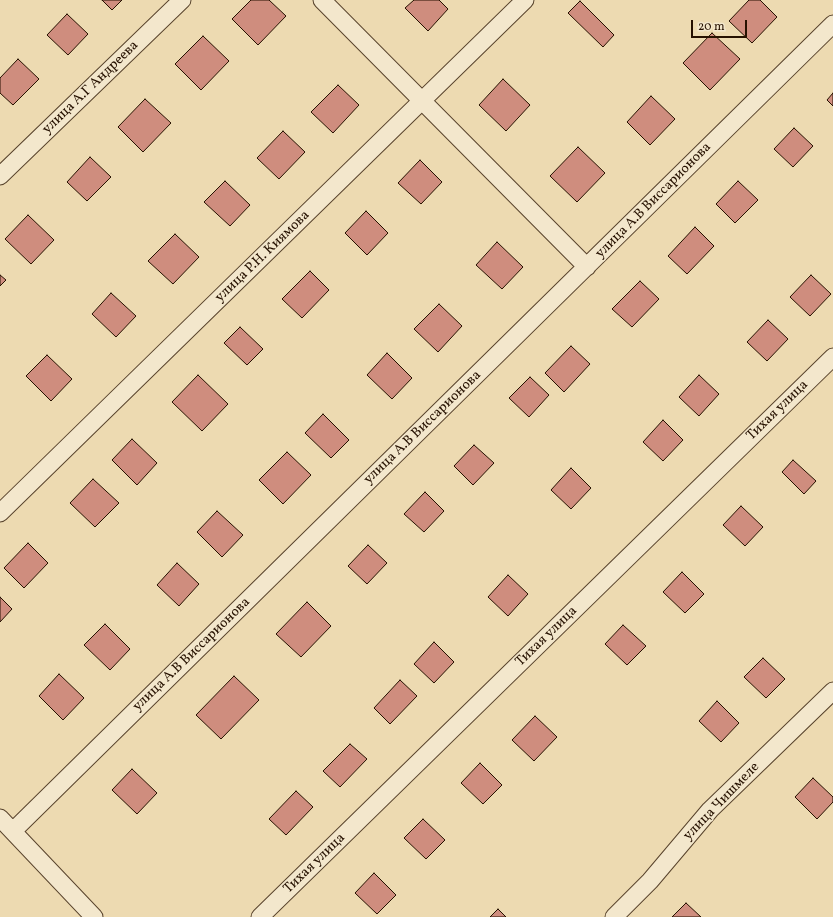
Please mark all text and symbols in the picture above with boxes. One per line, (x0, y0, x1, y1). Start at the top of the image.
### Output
scale bar (693, 12, 749, 38)
text: 20 m (698, 19, 725, 35)
street label: улица А.Г Андреева (39, 38, 143, 138)
street label: улица А.В Виссарионова (593, 140, 715, 262)
street label: улица Р.Н. Киямова (212, 208, 314, 306)
street label: улица А.В Виссарионова (361, 367, 485, 489)
street label: Тихая улица (744, 377, 812, 445)
street label: улица А.В Виссарионова (130, 594, 254, 716)
street label: Тихая улица (513, 603, 581, 671)
street label: улица Чишмеле (680, 759, 764, 845)
street label: Тихая улица (281, 830, 349, 898)

